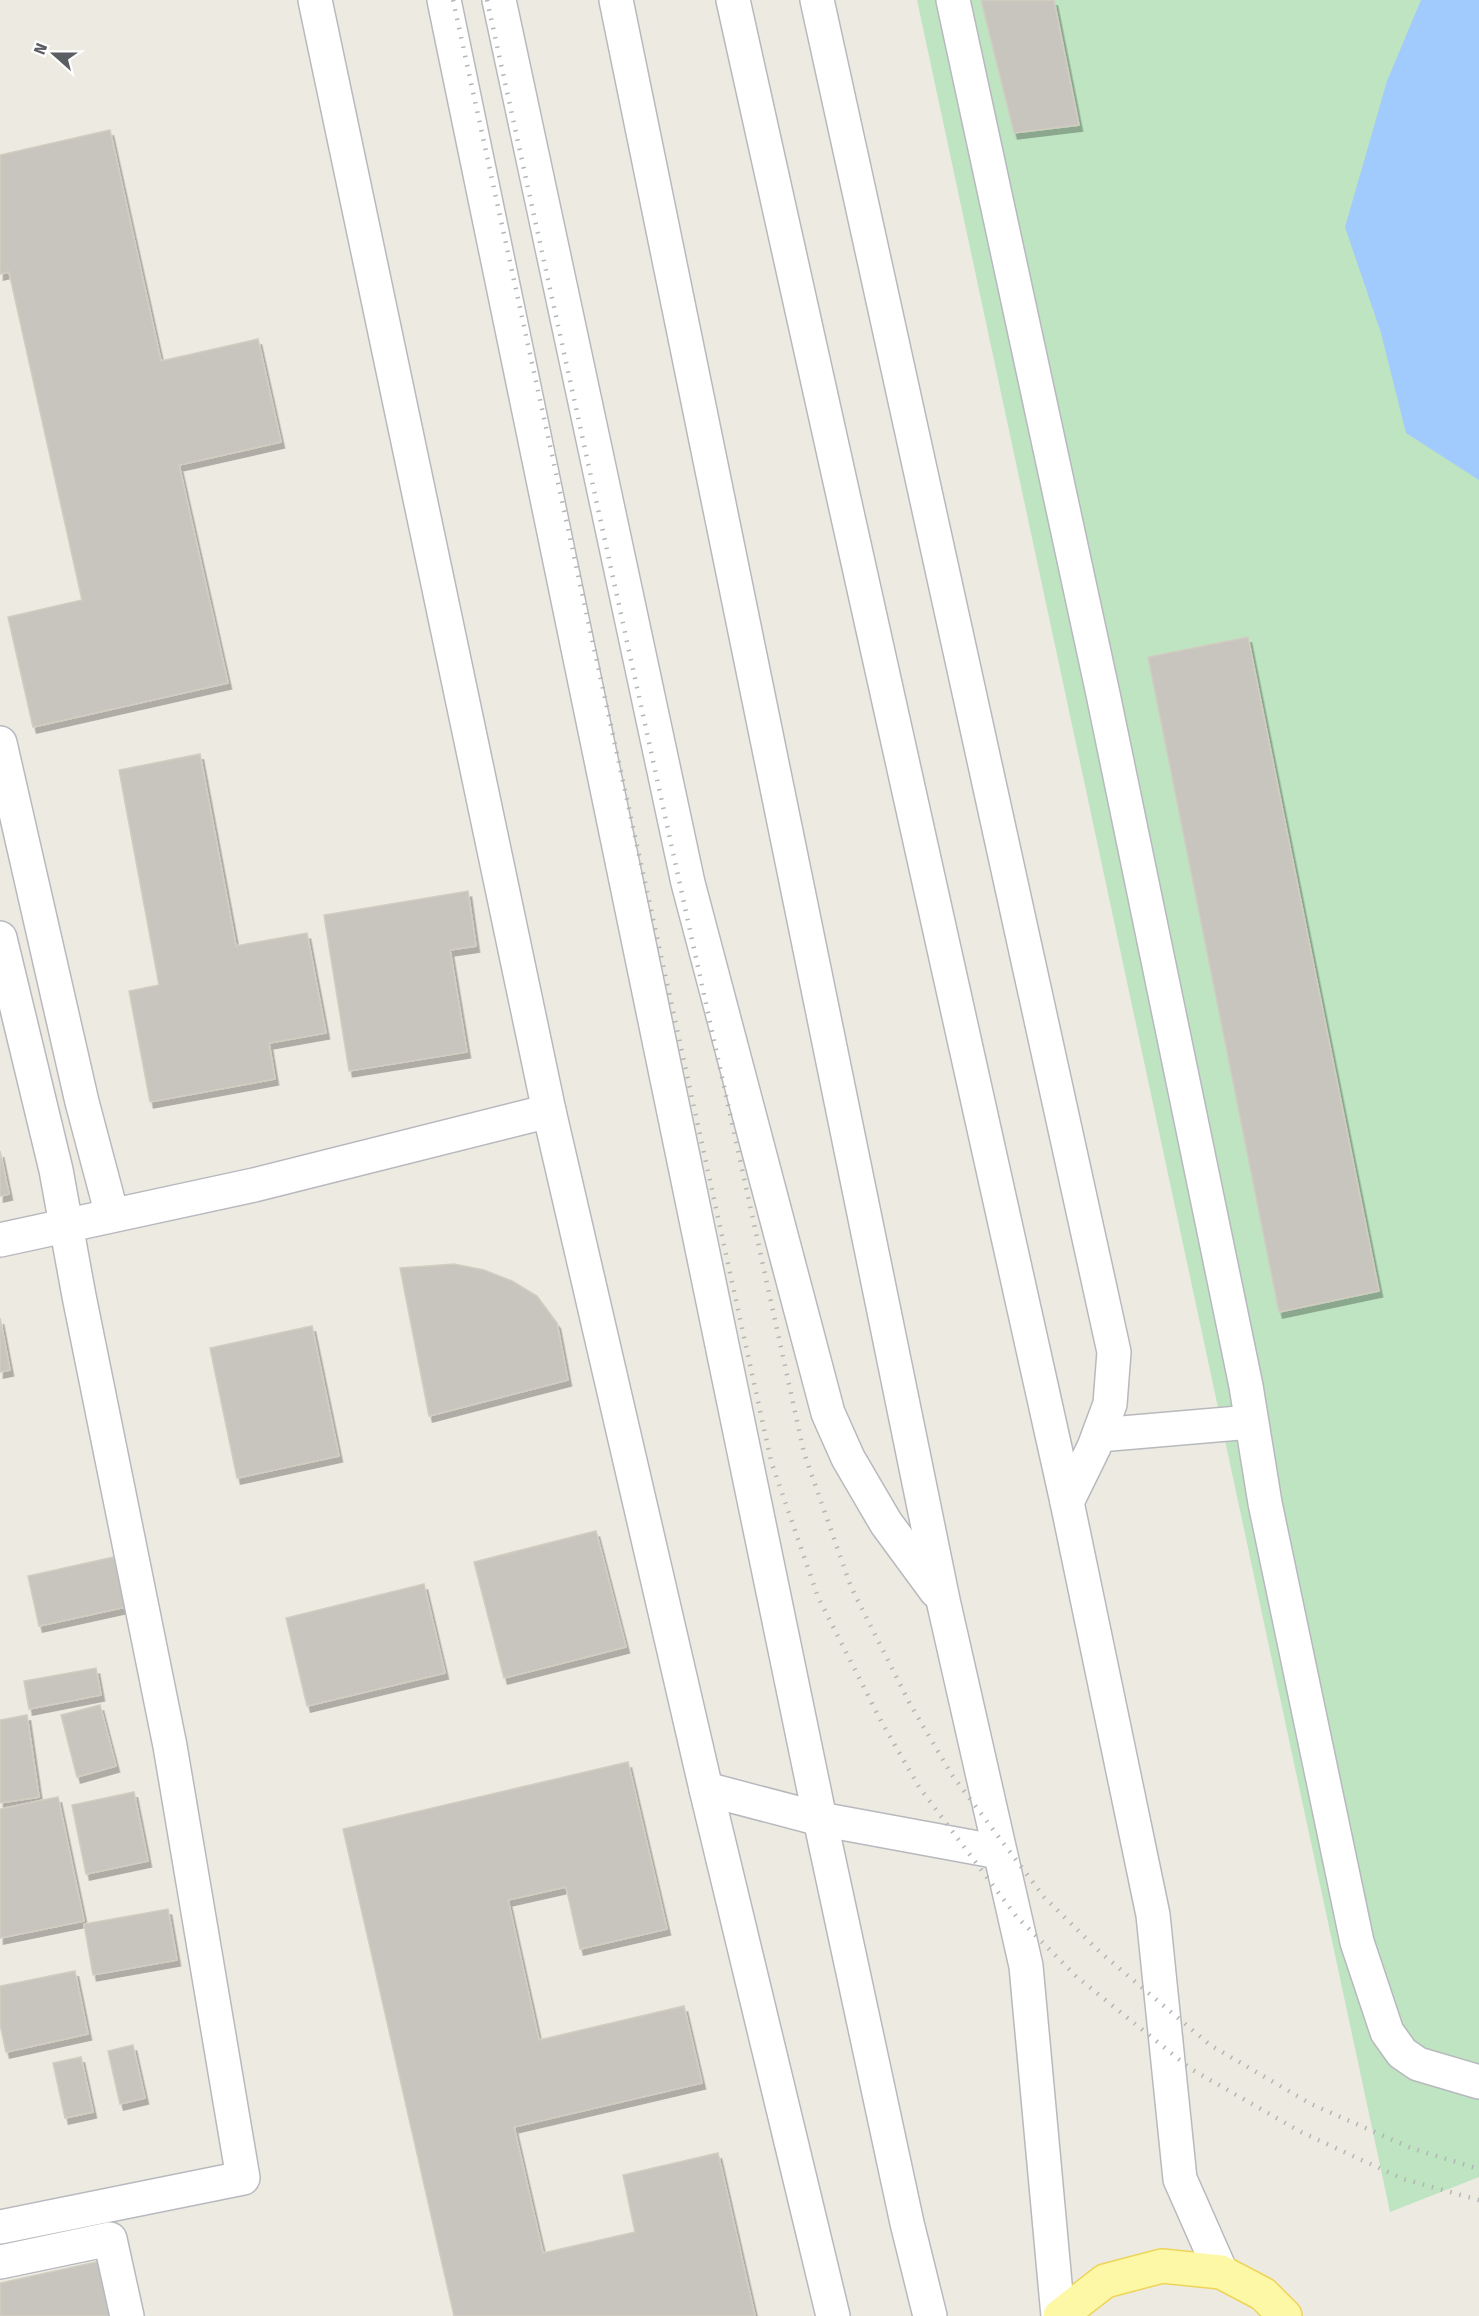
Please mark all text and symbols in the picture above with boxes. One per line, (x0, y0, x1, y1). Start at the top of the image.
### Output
north arrow (24, 24, 84, 84)
text: N (30, 40, 51, 57)

